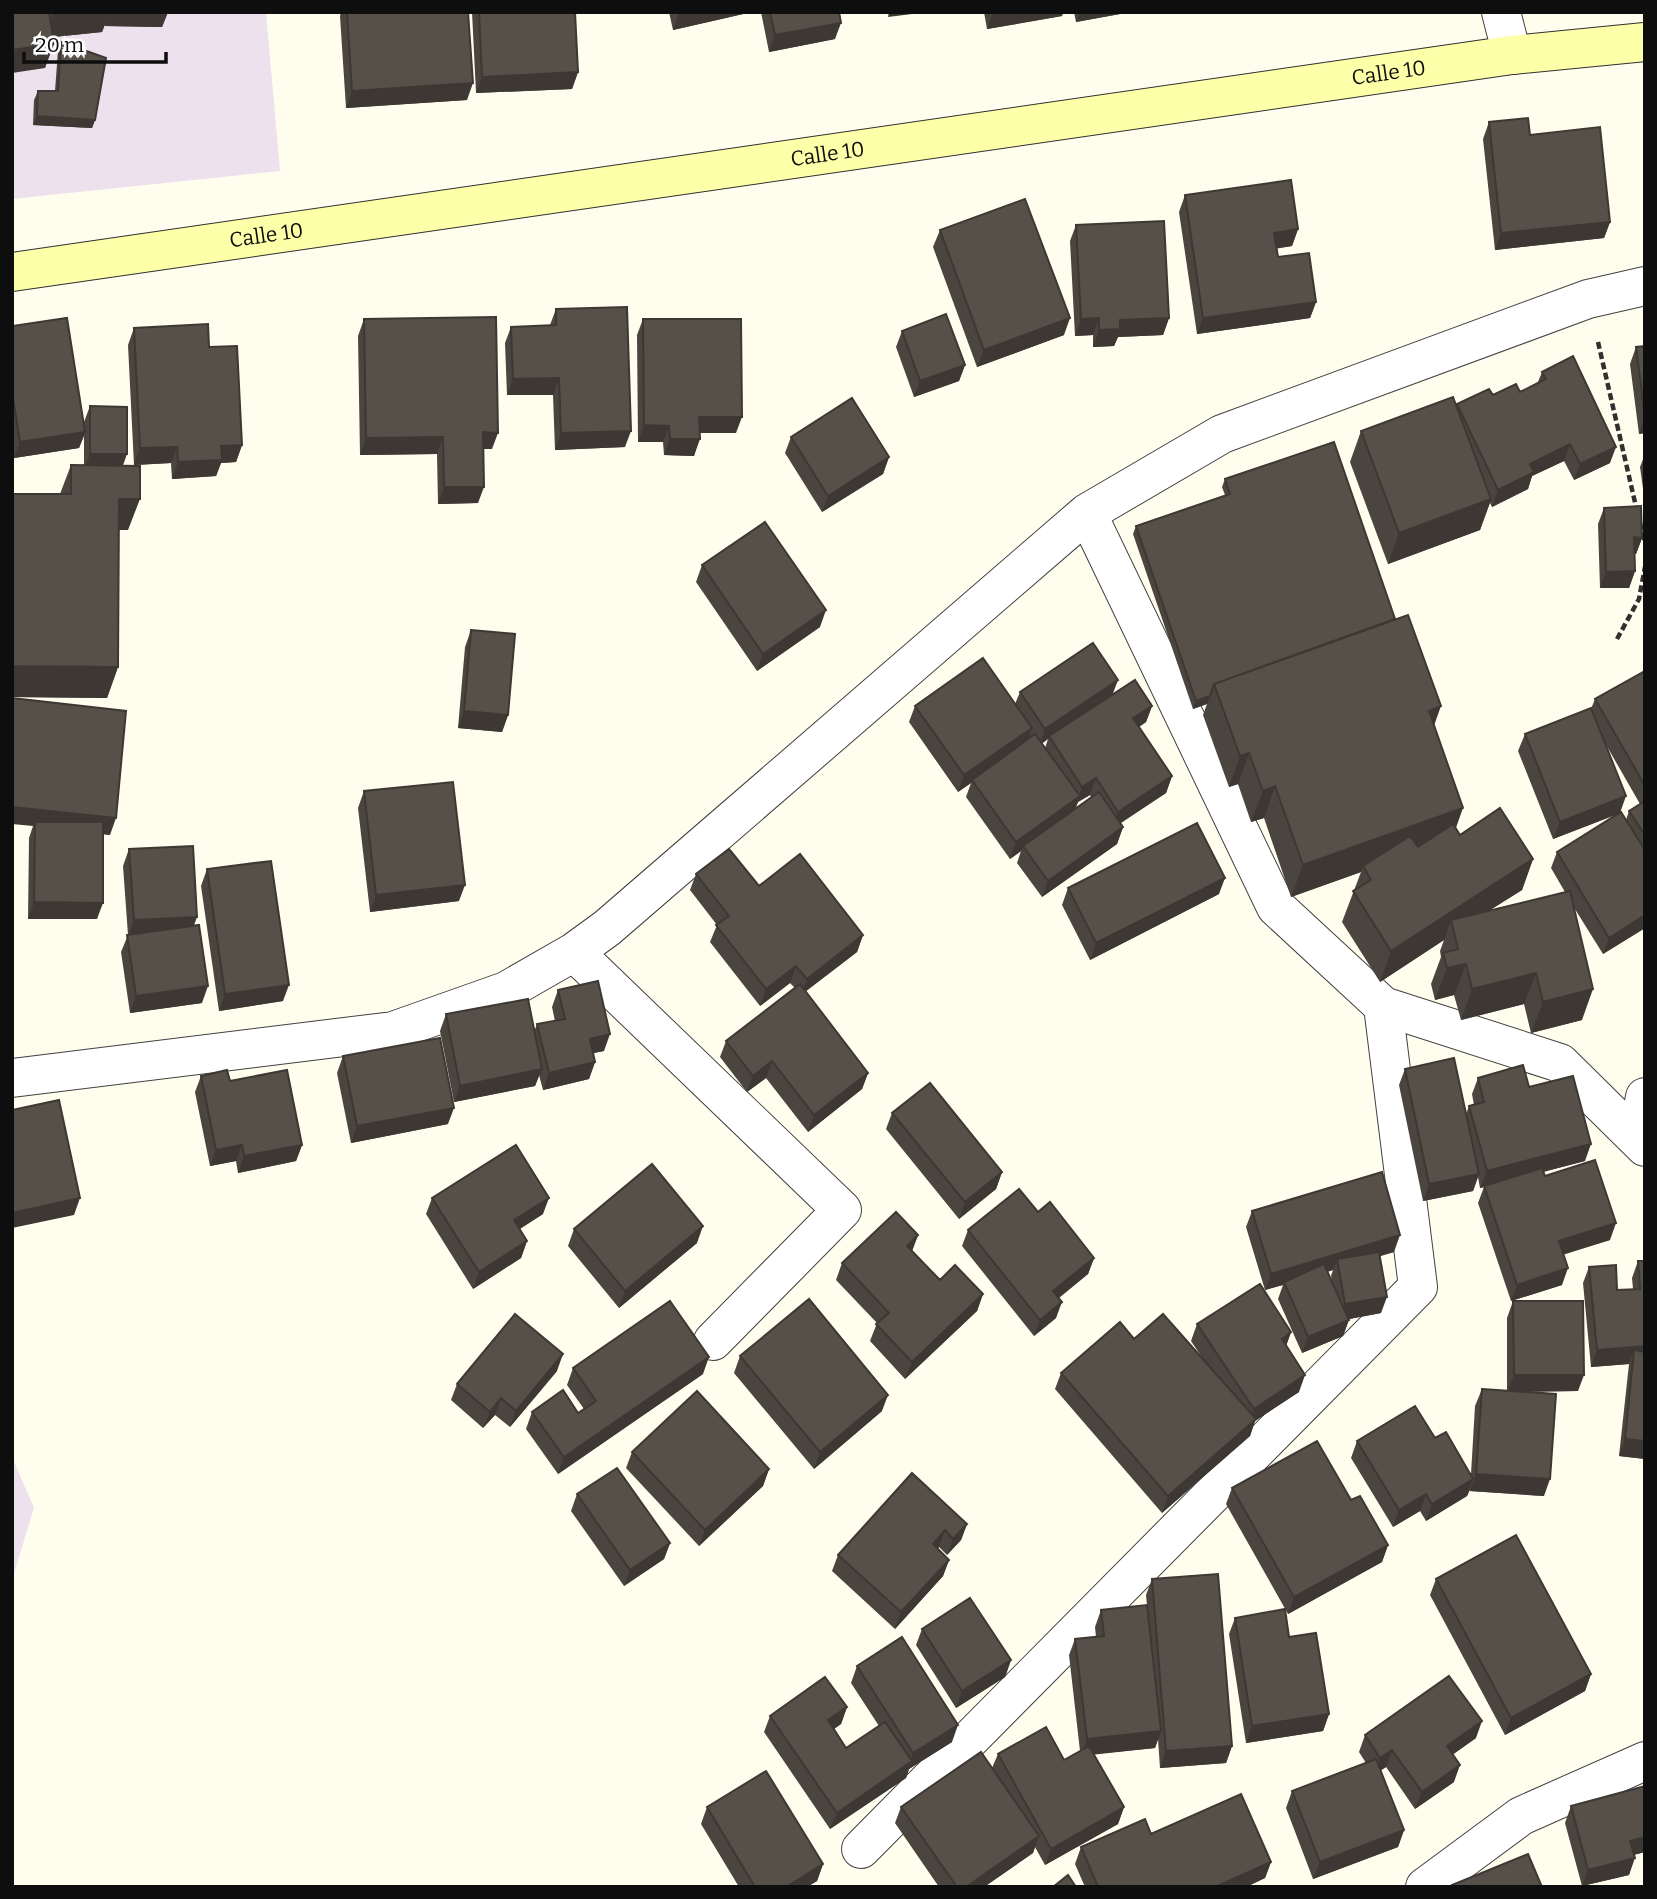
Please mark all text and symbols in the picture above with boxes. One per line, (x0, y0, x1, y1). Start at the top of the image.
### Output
scale bar (24, 21, 166, 65)
text: 20 m (35, 32, 84, 58)
street label: Calle 10 (1350, 55, 1427, 91)
street label: Calle 10 (789, 136, 866, 172)
street label: Calle 10 (228, 217, 305, 253)

